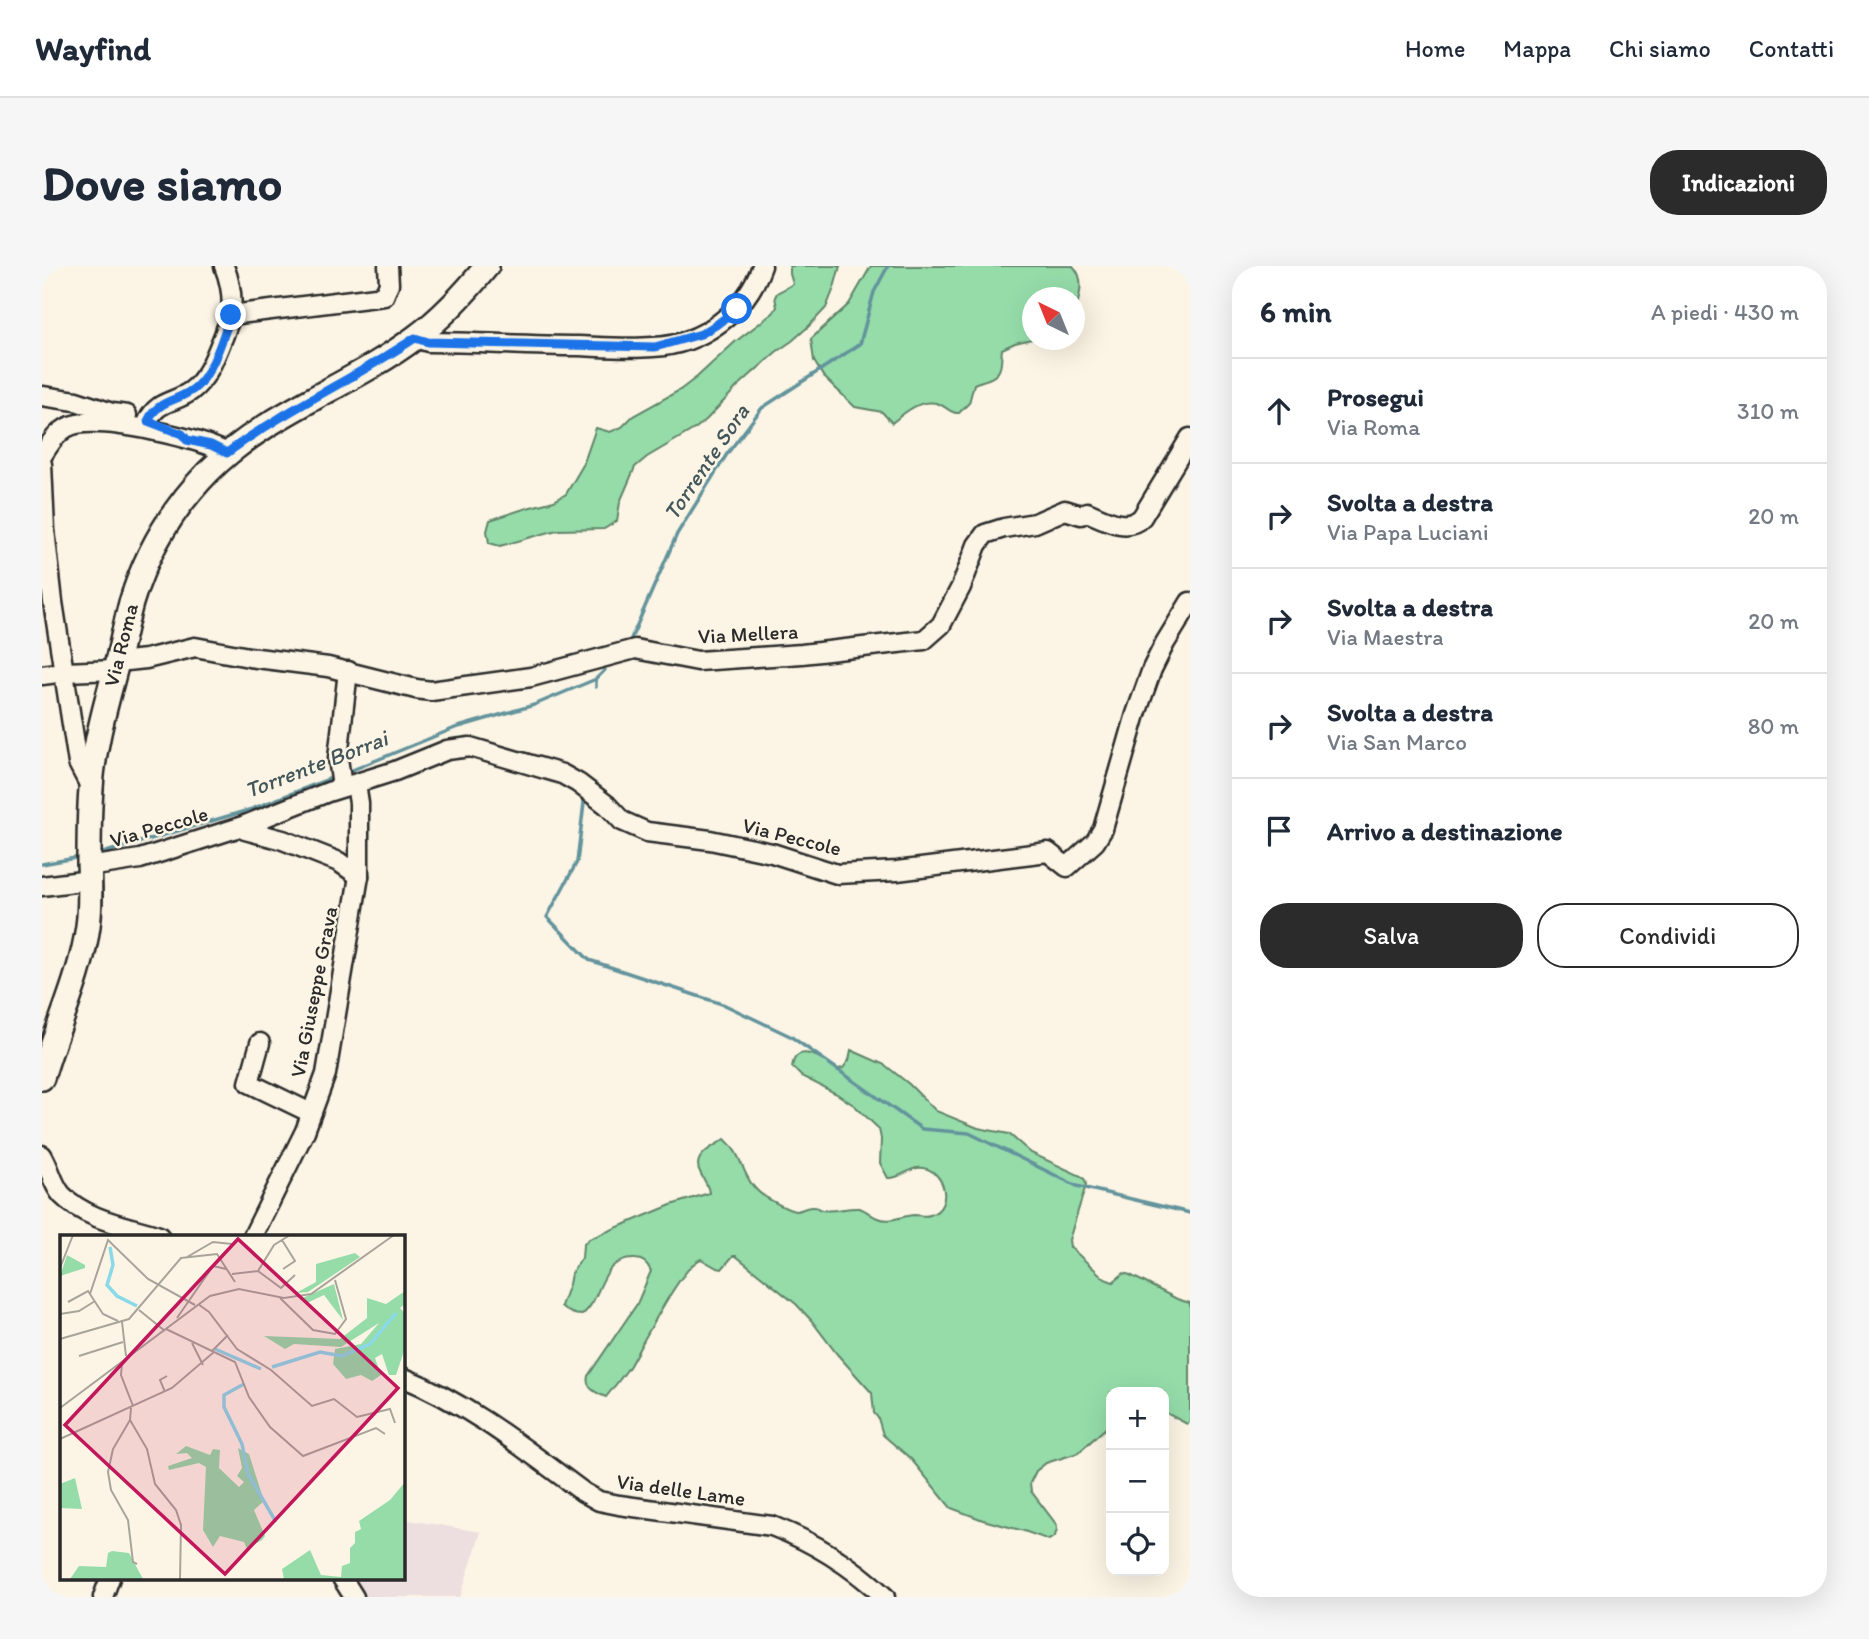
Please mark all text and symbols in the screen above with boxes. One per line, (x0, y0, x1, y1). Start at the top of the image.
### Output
text: Wayfind (35, 29, 151, 68)
text: Home (1405, 34, 1465, 63)
text: Mappa (1503, 34, 1571, 63)
text: Chi siamo (1609, 34, 1711, 63)
text: Contatti (1749, 34, 1834, 63)
button: Indicazioni (1650, 150, 1827, 215)
text: Dove siamo (42, 153, 282, 212)
north arrow (1022, 287, 1085, 350)
route start (721, 293, 752, 324)
text: 6 min (1260, 293, 1332, 330)
text: A piedi · 430 m (1651, 298, 1799, 326)
route end (215, 299, 246, 330)
text: Prosegui (1327, 381, 1424, 413)
icon: ahead (1260, 392, 1298, 430)
text: 310 m (1737, 397, 1799, 425)
water label: Torrente Sora (657, 398, 755, 525)
text: Via Roma (1327, 413, 1420, 441)
text: Svolta a destra (1327, 486, 1493, 518)
icon: right (1260, 497, 1298, 535)
text: 20 m (1748, 502, 1799, 530)
text: Via Papa Luciani (1327, 518, 1489, 546)
text: Svolta a destra (1327, 591, 1493, 623)
street label: Via Roma (98, 601, 143, 689)
icon: right (1260, 602, 1298, 640)
text: 20 m (1748, 607, 1799, 635)
street label: Via Mellera (697, 618, 799, 649)
text: Via Maestra (1327, 623, 1444, 651)
text: Svolta a destra (1327, 696, 1493, 728)
icon: right (1260, 707, 1298, 745)
text: 80 m (1748, 712, 1799, 740)
water label: Torrente Borrai (241, 723, 393, 804)
text: Via San Marco (1327, 728, 1467, 756)
street label: Via Peccole (107, 801, 211, 852)
street label: Via Peccole (740, 812, 844, 861)
icon: arrive (1260, 812, 1298, 850)
text: Arrivo a destinazione (1327, 815, 1563, 847)
button: Salva (1260, 903, 1523, 968)
button: Condividi (1537, 903, 1799, 968)
street label: Via Giuseppe Grava (285, 904, 342, 1080)
inset map (60, 1235, 404, 1580)
map controls (1106, 1387, 1169, 1576)
button: + (1106, 1387, 1169, 1450)
button: − (1106, 1450, 1169, 1513)
street label: Via delle Lame (615, 1468, 747, 1511)
button: locate (1106, 1513, 1169, 1576)

